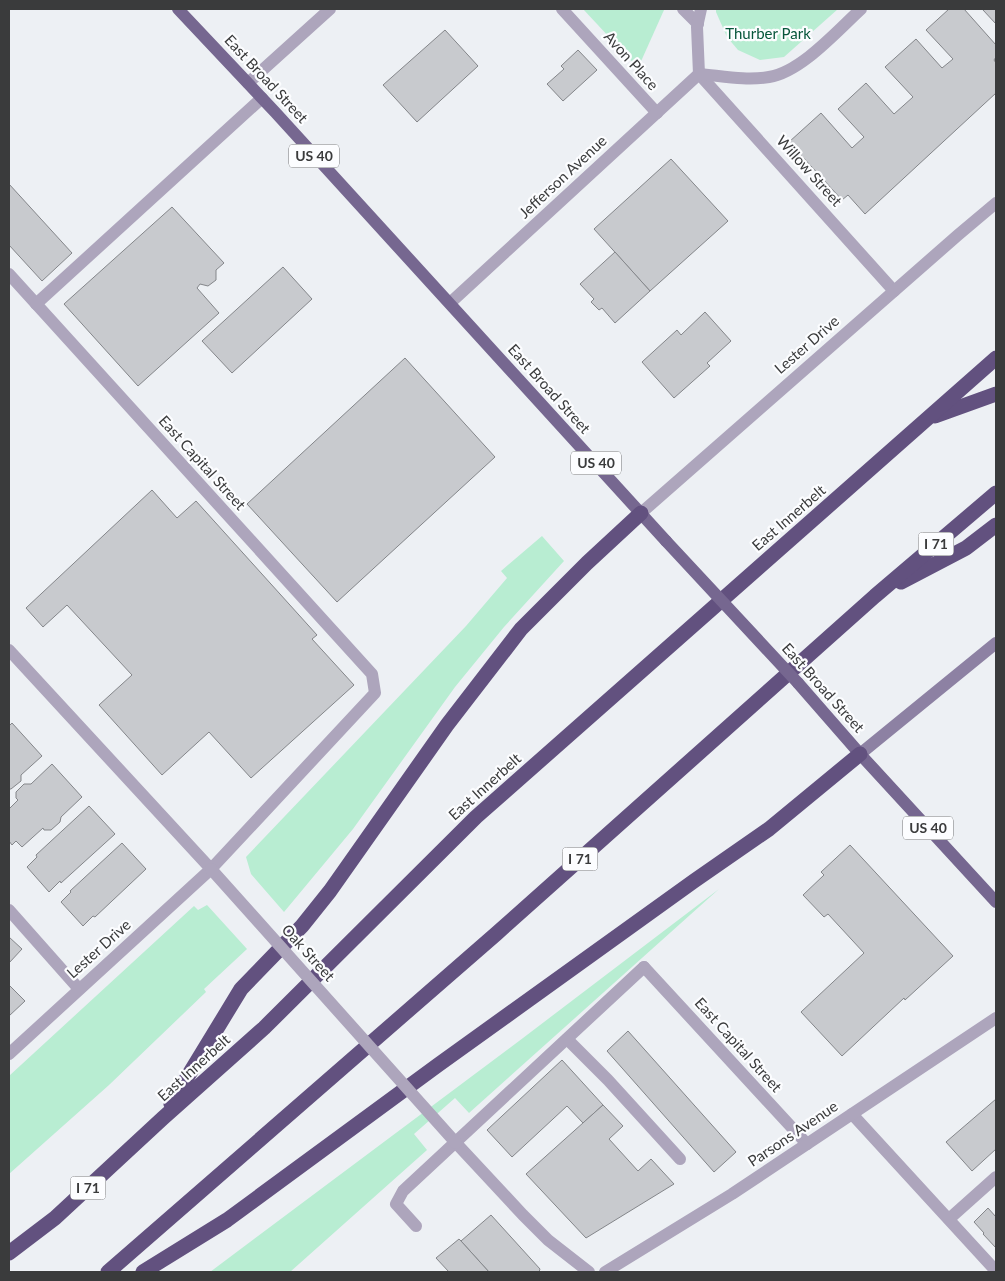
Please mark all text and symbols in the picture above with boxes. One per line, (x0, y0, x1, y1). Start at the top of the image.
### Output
park label: Thurber Park (725, 24, 811, 42)
street label: Avon Place (601, 27, 663, 93)
street label: East Broad Street (221, 30, 313, 127)
street label: Jefferson Avenue (515, 131, 610, 222)
street label: Willow Street (773, 131, 847, 210)
road number: US 40 (289, 144, 339, 168)
street label: Lester Drive (770, 311, 842, 377)
street label: East Broad Street (505, 340, 595, 437)
street label: East Capital Street (156, 411, 250, 514)
road number: US 40 (571, 452, 621, 474)
street label: East Innerbelt (748, 480, 829, 554)
road number: I 71 (918, 532, 954, 556)
street label: East Broad Street (779, 639, 869, 736)
street label: East Innerbelt (444, 749, 525, 823)
road number: US 40 (903, 816, 953, 840)
road number: I 71 (562, 848, 598, 871)
street label: Lester Drive (63, 915, 134, 982)
street label: Oak Street (279, 920, 339, 985)
street label: East Capital Street (692, 993, 786, 1096)
street label: East Innerbelt (153, 1030, 234, 1104)
street label: Parsons Avenue (744, 1096, 841, 1170)
road number: I 71 (70, 1176, 106, 1200)

